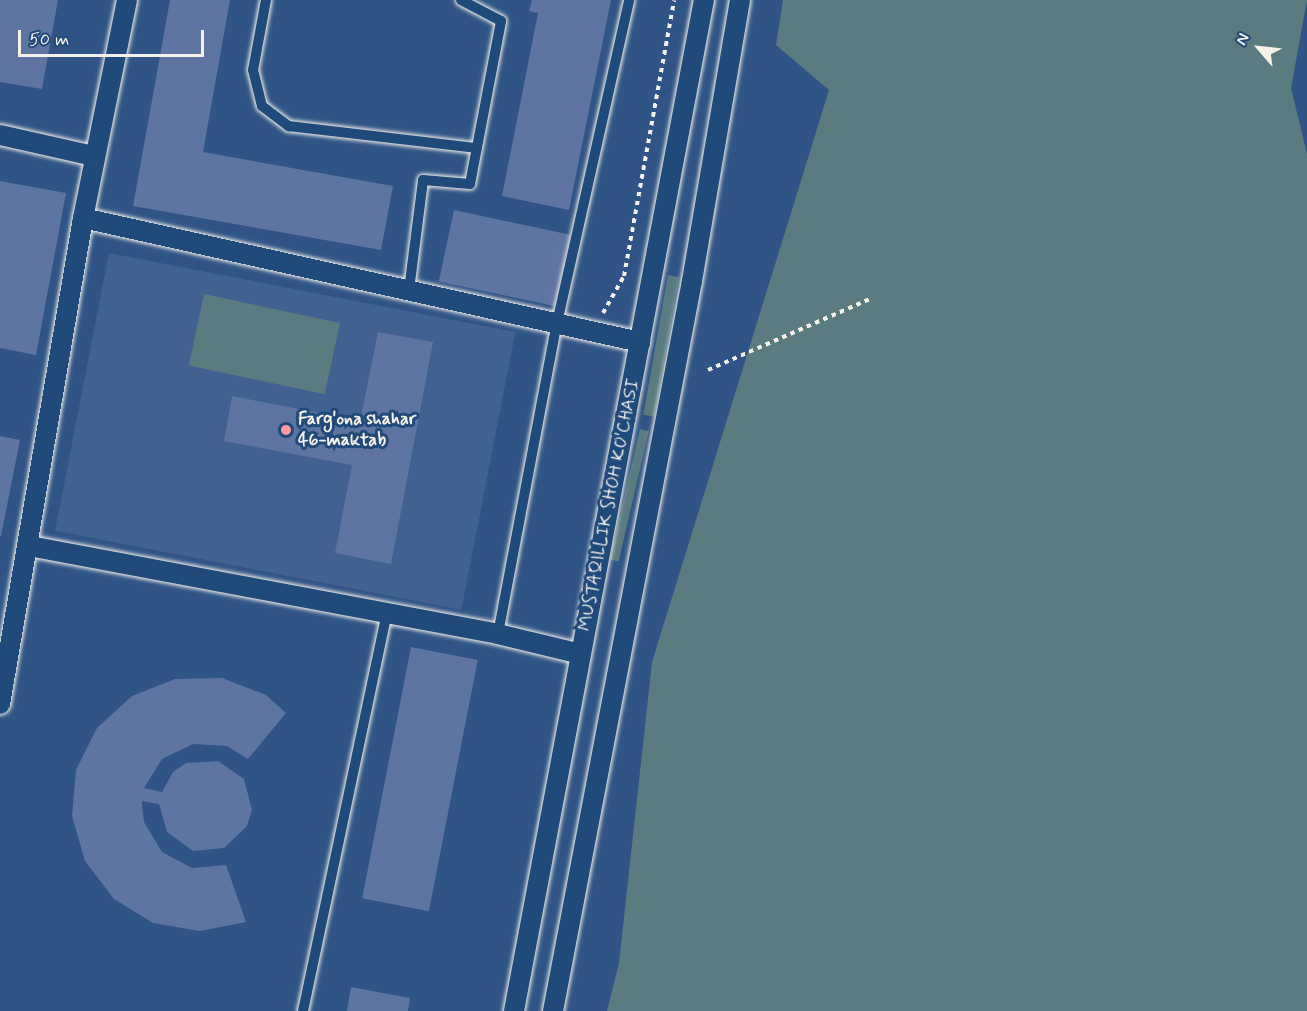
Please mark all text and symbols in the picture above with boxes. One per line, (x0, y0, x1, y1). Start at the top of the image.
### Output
scale bar (21, 18, 207, 56)
north arrow (1229, 18, 1289, 78)
text: 50 m (29, 28, 69, 52)
text: N (1231, 30, 1254, 49)
street label: MUSTAQILLIK SHOH KO'CHASI (574, 377, 644, 633)
place label: Farg'ona shahar 46-maktab (298, 409, 416, 452)
marker: Farg'ona shahar 46-maktab (279, 423, 293, 437)

